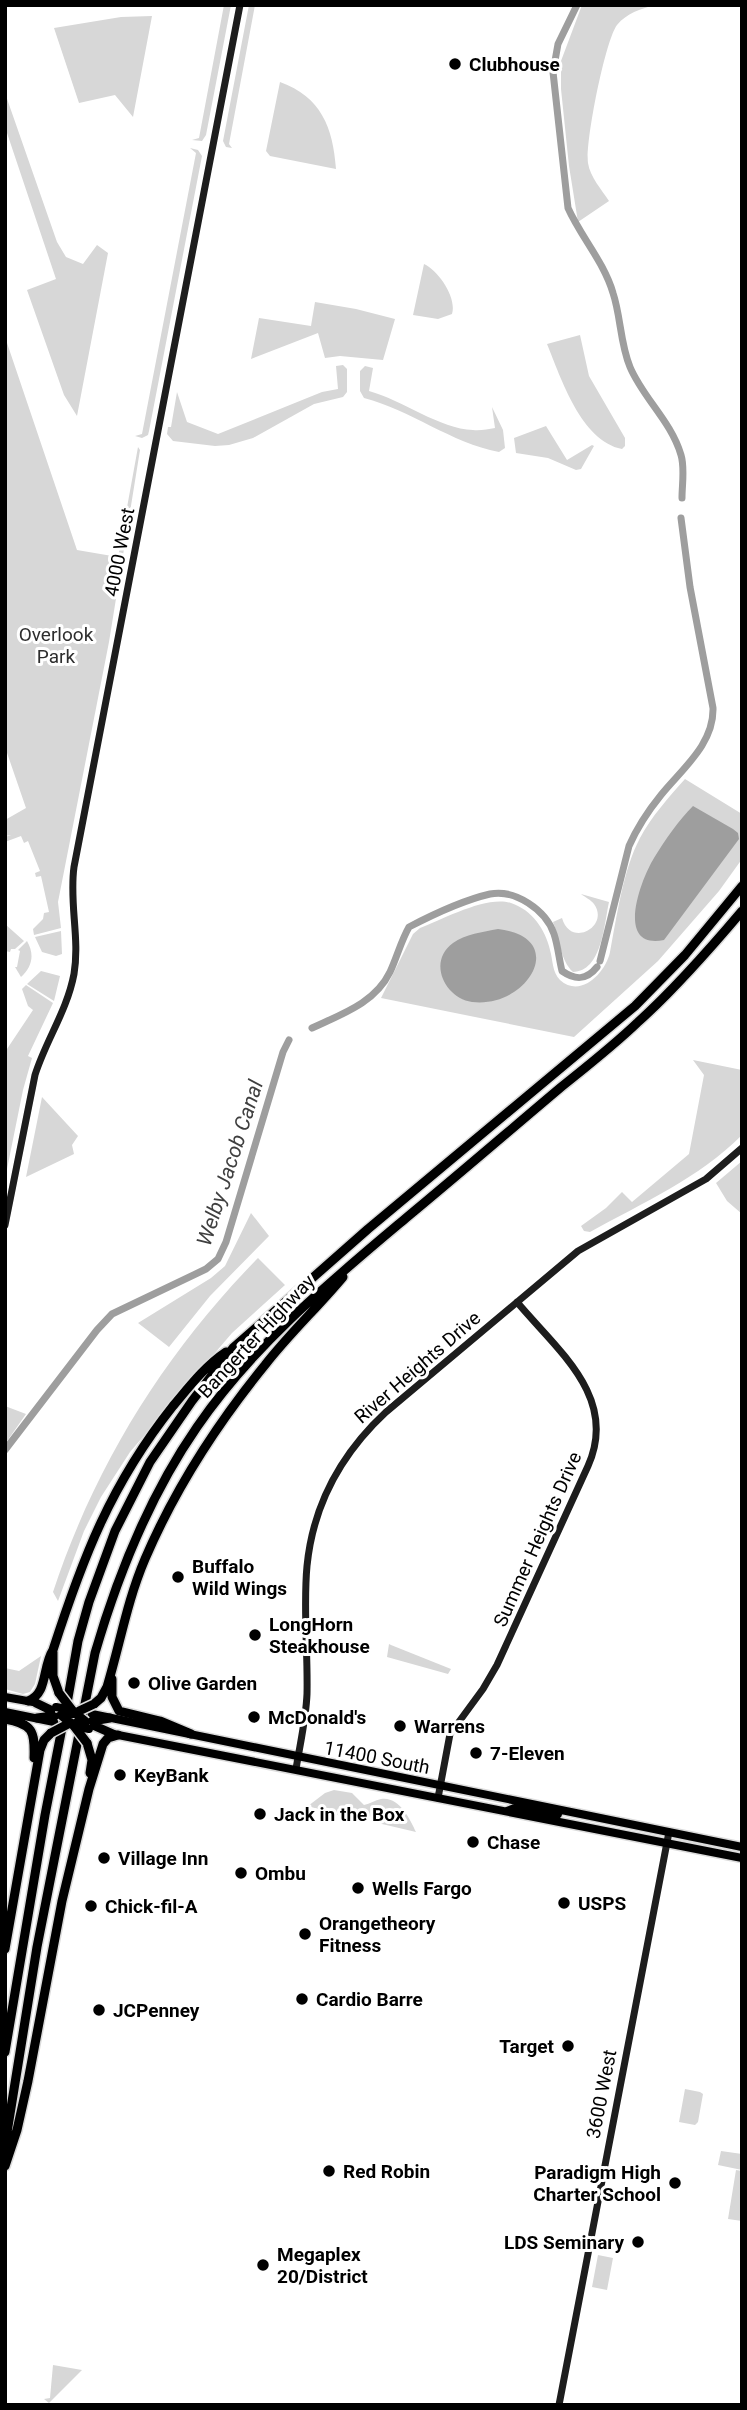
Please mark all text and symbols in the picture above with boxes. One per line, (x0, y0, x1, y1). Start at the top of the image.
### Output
place label: Clubhouse (469, 53, 560, 76)
marker: Clubhouse (447, 56, 463, 72)
street label: 4000 West (100, 506, 139, 599)
park label: Overlook Park (19, 623, 94, 668)
water label: Welby Jacob Canal (192, 1076, 268, 1249)
street label: Bangerter Highway (193, 1270, 320, 1403)
street label: River Heights Drive (350, 1306, 485, 1428)
street label: Summer Heights Drive (488, 1448, 586, 1630)
place label: Buffalo Wild Wings (192, 1555, 287, 1600)
marker: Buffalo Wild Wings (170, 1569, 186, 1585)
place label: LongHorn Steakhouse (269, 1613, 370, 1658)
marker: LongHorn Steakhouse (247, 1627, 263, 1643)
place label: Olive Garden (148, 1672, 257, 1695)
marker: Olive Garden (126, 1675, 142, 1691)
place label: McDonald's (268, 1706, 366, 1729)
marker: McDonald's (246, 1709, 262, 1725)
place label: Warrens (414, 1715, 485, 1738)
marker: Warrens (392, 1718, 408, 1734)
street label: 11400 South (322, 1736, 432, 1779)
place label: 7-Eleven (490, 1742, 565, 1765)
marker: 7-Eleven (468, 1745, 484, 1761)
place label: KeyBank (134, 1764, 209, 1787)
marker: KeyBank (112, 1767, 128, 1783)
place label: Jack in the Box (274, 1803, 405, 1826)
marker: Jack in the Box (252, 1806, 268, 1822)
place label: Chase (487, 1831, 540, 1854)
marker: Chase (465, 1834, 481, 1850)
place label: Village Inn (118, 1847, 208, 1870)
marker: Village Inn (96, 1850, 112, 1866)
place label: Ombu (255, 1862, 306, 1885)
marker: Ombu (233, 1865, 249, 1881)
place label: Wells Fargo (372, 1877, 472, 1900)
marker: Wells Fargo (350, 1880, 366, 1896)
place label: USPS (578, 1892, 626, 1915)
place label: Chick-fil-A (105, 1895, 198, 1918)
marker: USPS (556, 1895, 572, 1911)
marker: Chick-fil-A (83, 1898, 99, 1914)
place label: Orangetheory Fitness (319, 1912, 436, 1957)
marker: Orangetheory Fitness (297, 1926, 313, 1942)
place label: Cardio Barre (316, 1988, 423, 2011)
marker: Cardio Barre (294, 1991, 310, 2007)
place label: JCPenney (113, 1999, 200, 2022)
marker: JCPenney (91, 2002, 107, 2018)
place label: Target (499, 2035, 555, 2058)
marker: Target (560, 2038, 576, 2054)
street label: 3600 West (582, 2048, 621, 2141)
place label: Red Robin (343, 2160, 430, 2183)
place label: Paradigm High Charter School (533, 2161, 661, 2206)
marker: Red Robin (321, 2163, 337, 2179)
marker: Paradigm High Charter School (667, 2175, 683, 2191)
place label: LDS Seminary (504, 2231, 624, 2254)
marker: LDS Seminary (630, 2234, 646, 2250)
place label: Megaplex 20/District (277, 2243, 368, 2288)
marker: Megaplex 20/District (255, 2257, 271, 2273)

